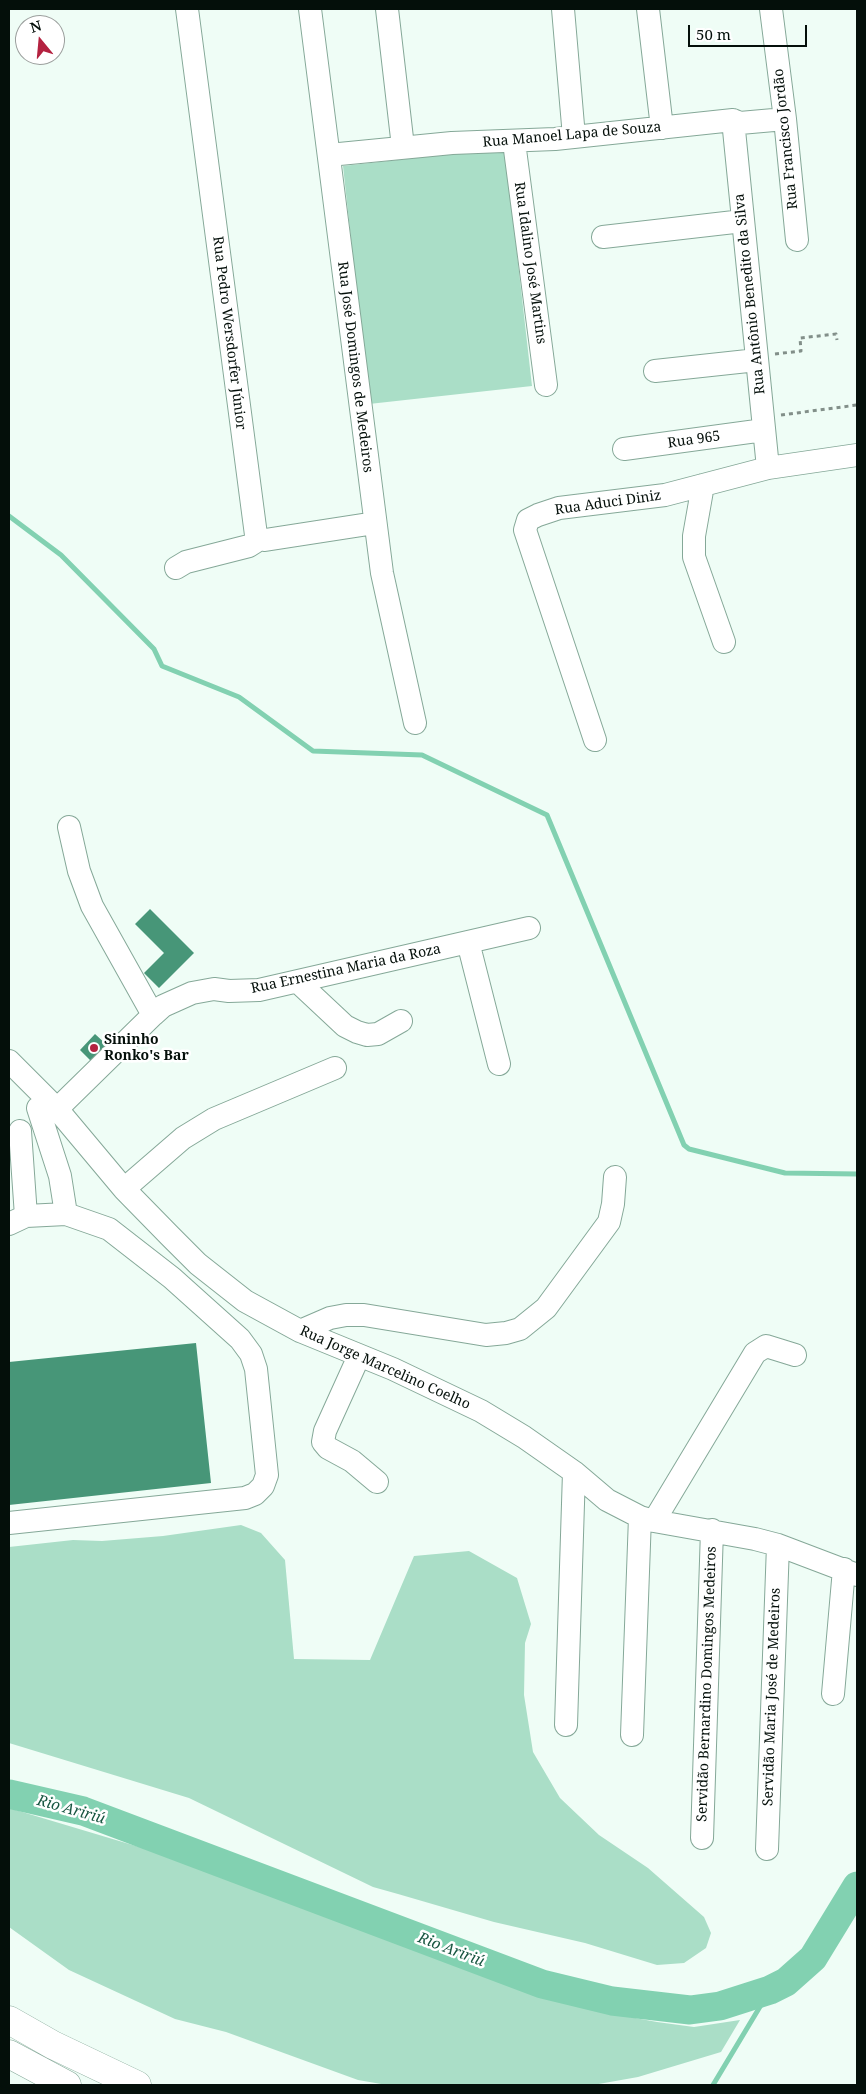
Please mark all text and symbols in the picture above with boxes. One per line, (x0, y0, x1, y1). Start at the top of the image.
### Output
north arrow (15, 15, 65, 65)
text: N (28, 15, 44, 37)
scale bar (691, 15, 810, 47)
text: 50 m (696, 24, 731, 44)
street label: Rua Francisco Jordão (770, 68, 802, 210)
street label: Rua Manoel Lapa de Souza (482, 119, 662, 151)
street label: Rua Idalino José Martins (510, 181, 550, 345)
street label: Rua Antônio Benedito da Silva (731, 193, 769, 395)
street label: Rua Pedro Wersdorfer Júnior (209, 235, 249, 431)
street label: Rua José Domingos de Medeiros (334, 260, 376, 474)
street label: Rua 965 (667, 428, 721, 452)
street label: Rua Aduci Diniz (554, 487, 662, 519)
street label: Rua Ernestina Maria da Roza (250, 941, 442, 997)
place label: Sininho Ronko's Bar (104, 1032, 189, 1064)
marker: Sininho Ronko's Bar (88, 1042, 100, 1054)
street label: Rua Jorge Marcelino Coelho (297, 1323, 473, 1413)
street label: Servidão Bernardino Domingos Medeiros (694, 1546, 720, 1822)
street label: Servidão Maria José de Medeiros (760, 1588, 784, 1806)
water label: Rio Aririú (35, 1792, 107, 1828)
water label: Rio Aririú (415, 1929, 487, 1971)

